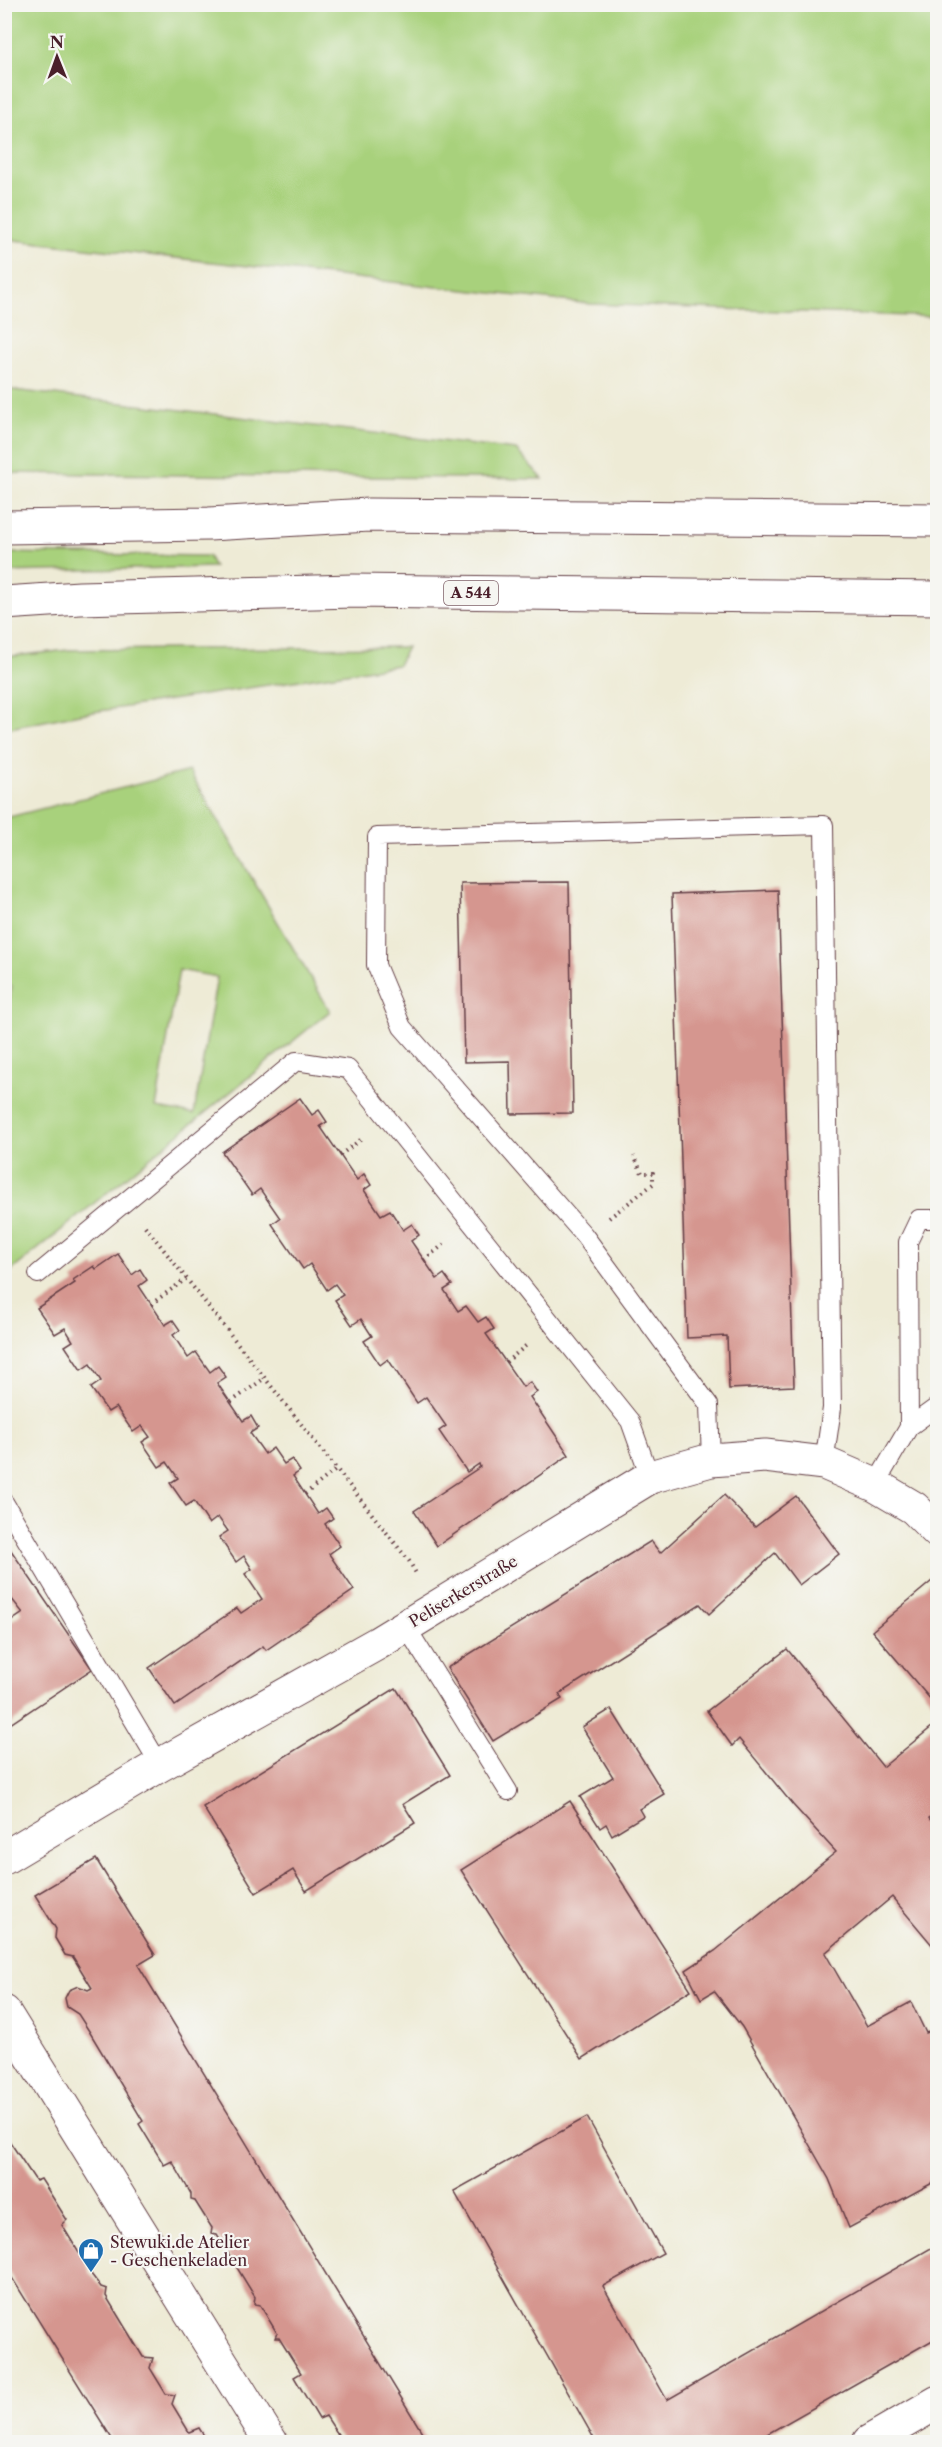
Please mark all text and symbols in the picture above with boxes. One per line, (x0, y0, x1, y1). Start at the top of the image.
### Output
north arrow (27, 27, 87, 87)
text: N (50, 32, 64, 52)
road number: A 544 (444, 581, 498, 605)
street label: Peliserkerstraße (405, 1551, 521, 1631)
place label: Stewuki.de Atelier - Geschenkeladen (110, 2232, 250, 2270)
shop icon: Stewuki.de Atelier - Geschenkeladen (76, 2236, 106, 2274)

